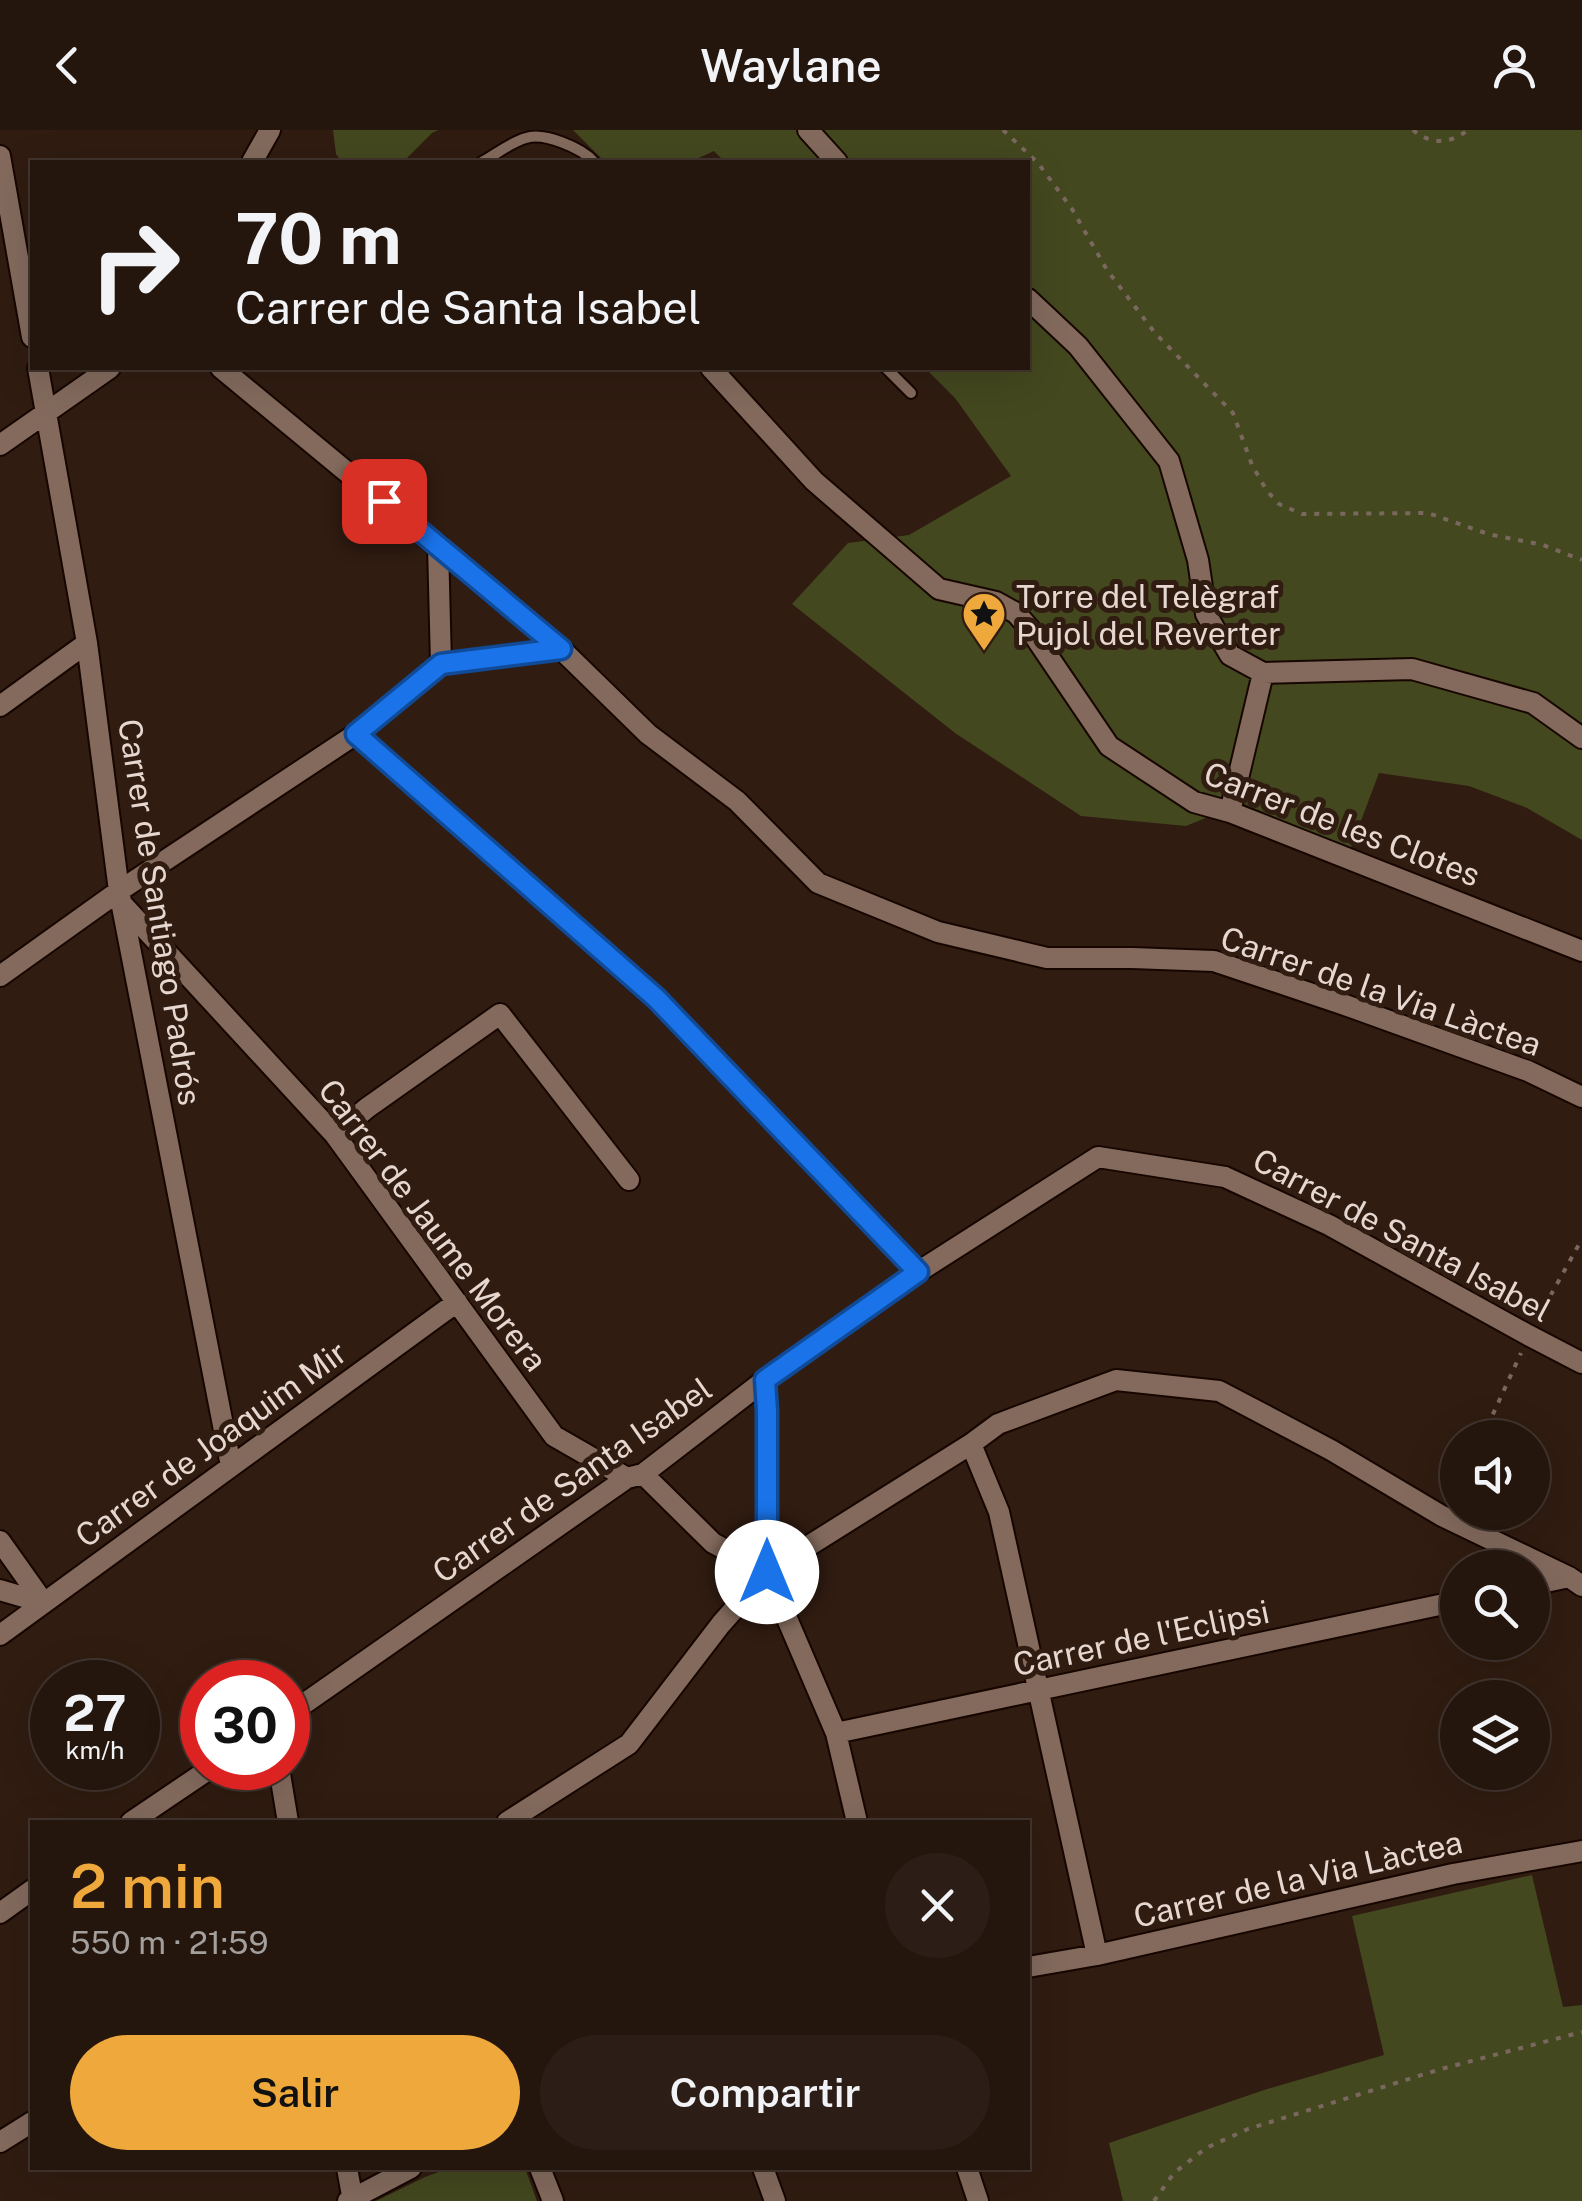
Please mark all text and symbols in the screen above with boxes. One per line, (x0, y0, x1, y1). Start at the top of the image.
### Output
icon: back (40, 38, 95, 93)
icon: person (1487, 38, 1542, 93)
text: Waylane (700, 39, 882, 92)
text: 70 m (235, 197, 402, 280)
icon: right (70, 200, 200, 330)
text: Carrer de Santa Isabel (235, 281, 701, 334)
pin (342, 459, 427, 544)
icon: arrive (357, 474, 412, 529)
place label: Torre del Telègraf Pujol del Reverter (1016, 578, 1281, 652)
place icon: Torre del Telègraf Pujol del Reverter (961, 591, 1007, 652)
street label: Carrer de Santiago Padrós (111, 716, 209, 1108)
street label: Carrer de les Clotes (1199, 754, 1485, 894)
street label: Carrer de la Via Làctea (1216, 919, 1546, 1063)
street label: Carrer de Jaume Morera (311, 1072, 555, 1378)
street label: Carrer de Santa Isabel (1247, 1141, 1557, 1329)
street label: Carrer de Joaquim Mir (68, 1333, 354, 1555)
street label: Carrer de Santa Isabel (426, 1370, 718, 1590)
map controls (1440, 1420, 1550, 1790)
button: sound (1440, 1420, 1550, 1530)
position arrow (715, 1520, 819, 1624)
button: search (1440, 1550, 1550, 1660)
street label: Carrer de l'Eclipsi (1010, 1593, 1272, 1683)
speed limit sign: 30 (180, 1660, 310, 1790)
button: layers (1440, 1680, 1550, 1790)
text: 27 (63, 1683, 127, 1742)
text: km/h (66, 1735, 124, 1765)
street label: Carrer de la Via Làctea (1130, 1823, 1466, 1935)
text: 2 min (70, 1851, 225, 1922)
button: close (885, 1853, 990, 1958)
text: 550 m · 21:59 (70, 1924, 269, 1961)
button: Salir (70, 2035, 520, 2150)
button: Compartir (540, 2035, 990, 2150)

